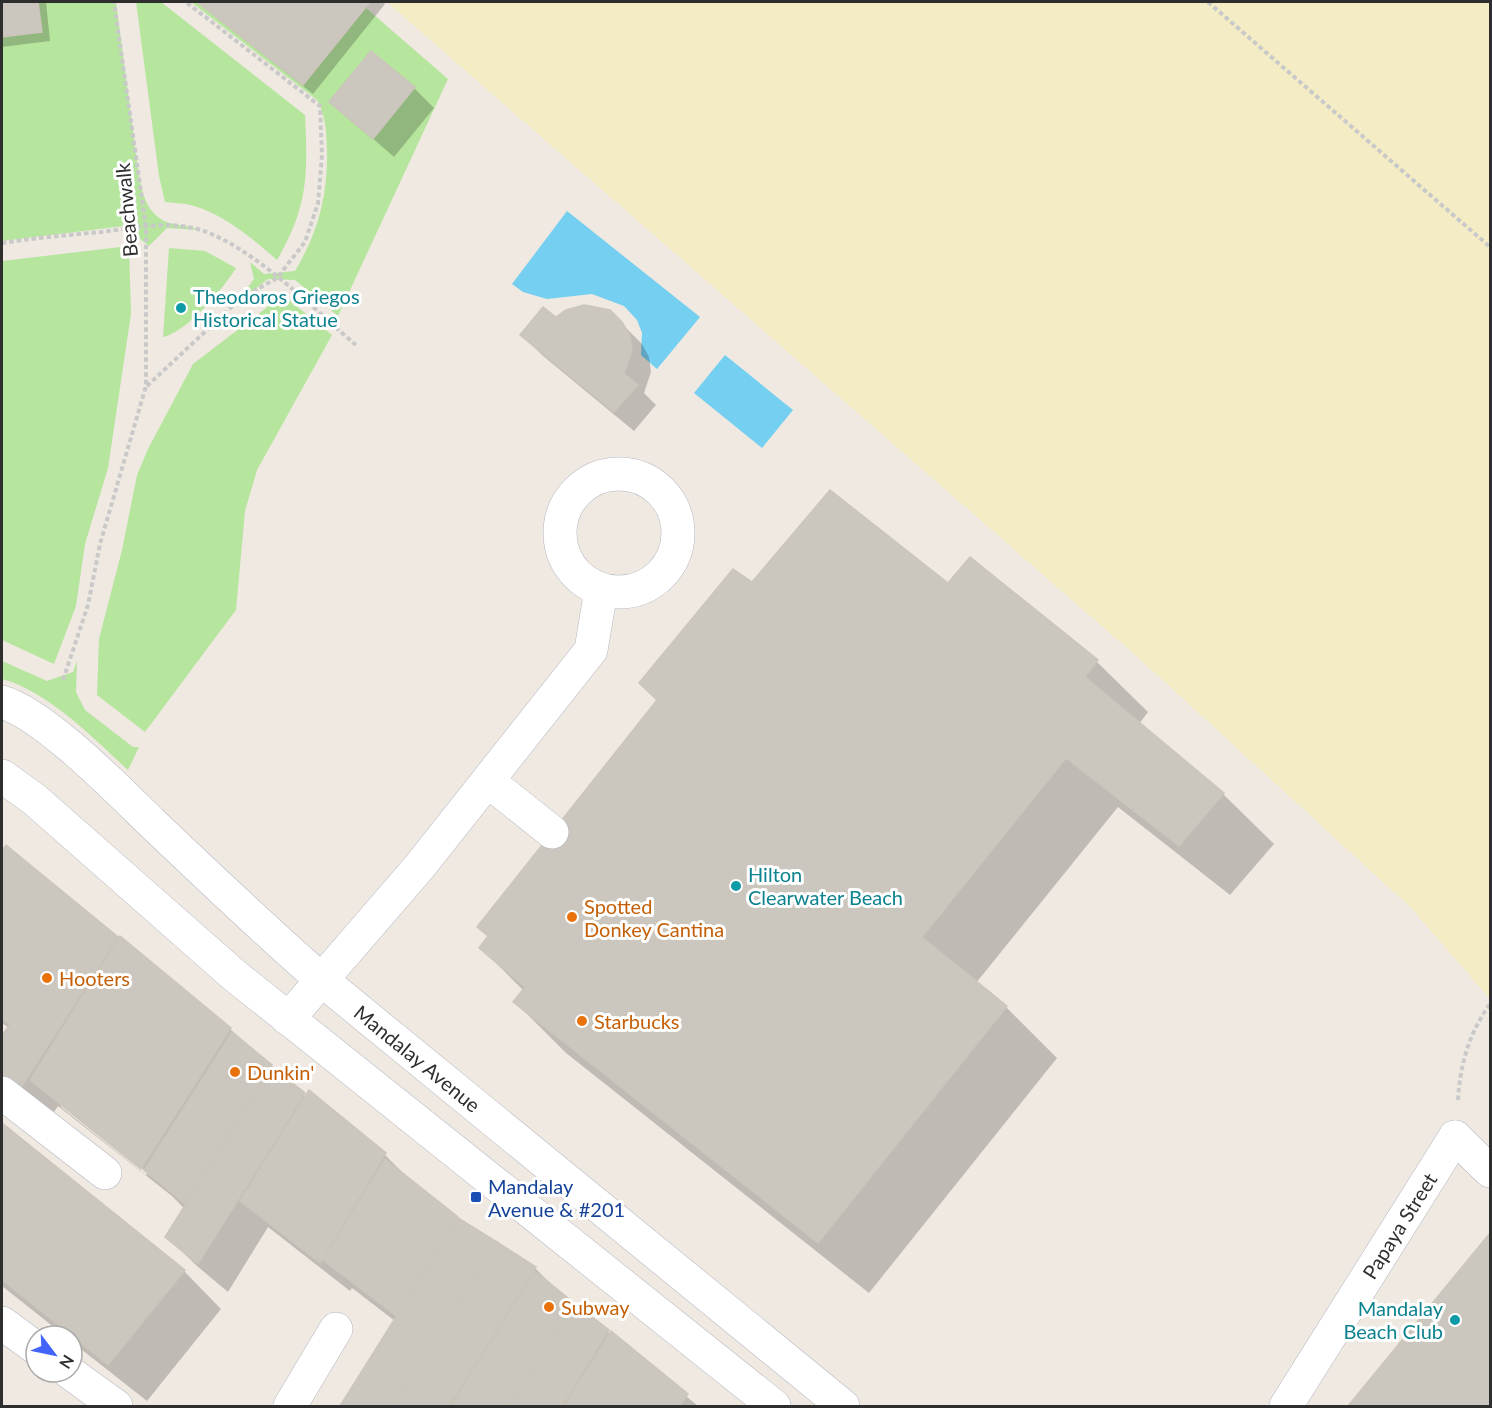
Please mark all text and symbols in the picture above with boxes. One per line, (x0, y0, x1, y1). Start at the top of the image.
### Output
street label: Beachwalk (110, 161, 142, 258)
place label: Theodoros Griegos Historical Statue (193, 284, 360, 331)
marker: Theodoros Griegos Historical Statue (174, 301, 188, 315)
place label: Hilton Clearwater Beach (748, 862, 903, 909)
marker: Hilton Clearwater Beach (729, 879, 743, 893)
place label: Spotted Donkey Cantina (584, 894, 724, 941)
marker: Spotted Donkey Cantina (565, 910, 579, 924)
place label: Hooters (59, 966, 130, 990)
marker: Hooters (40, 971, 54, 985)
street label: Mandalay Avenue (350, 1000, 485, 1117)
place label: Starbucks (594, 1009, 680, 1033)
marker: Starbucks (575, 1014, 589, 1028)
place label: Dunkin' (247, 1060, 314, 1084)
marker: Dunkin' (228, 1065, 242, 1079)
street label: Papaya Street (1357, 1168, 1442, 1283)
place label: Mandalay Avenue & #201 (488, 1174, 625, 1221)
marker: Mandalay Avenue & #201 (469, 1190, 483, 1204)
place label: Subway (561, 1295, 630, 1319)
place label: Mandalay Beach Club (1343, 1296, 1444, 1343)
marker: Subway (542, 1300, 556, 1314)
marker: Mandalay Beach Club (1448, 1313, 1462, 1327)
north arrow (24, 1324, 84, 1384)
text: N (56, 1352, 78, 1372)

